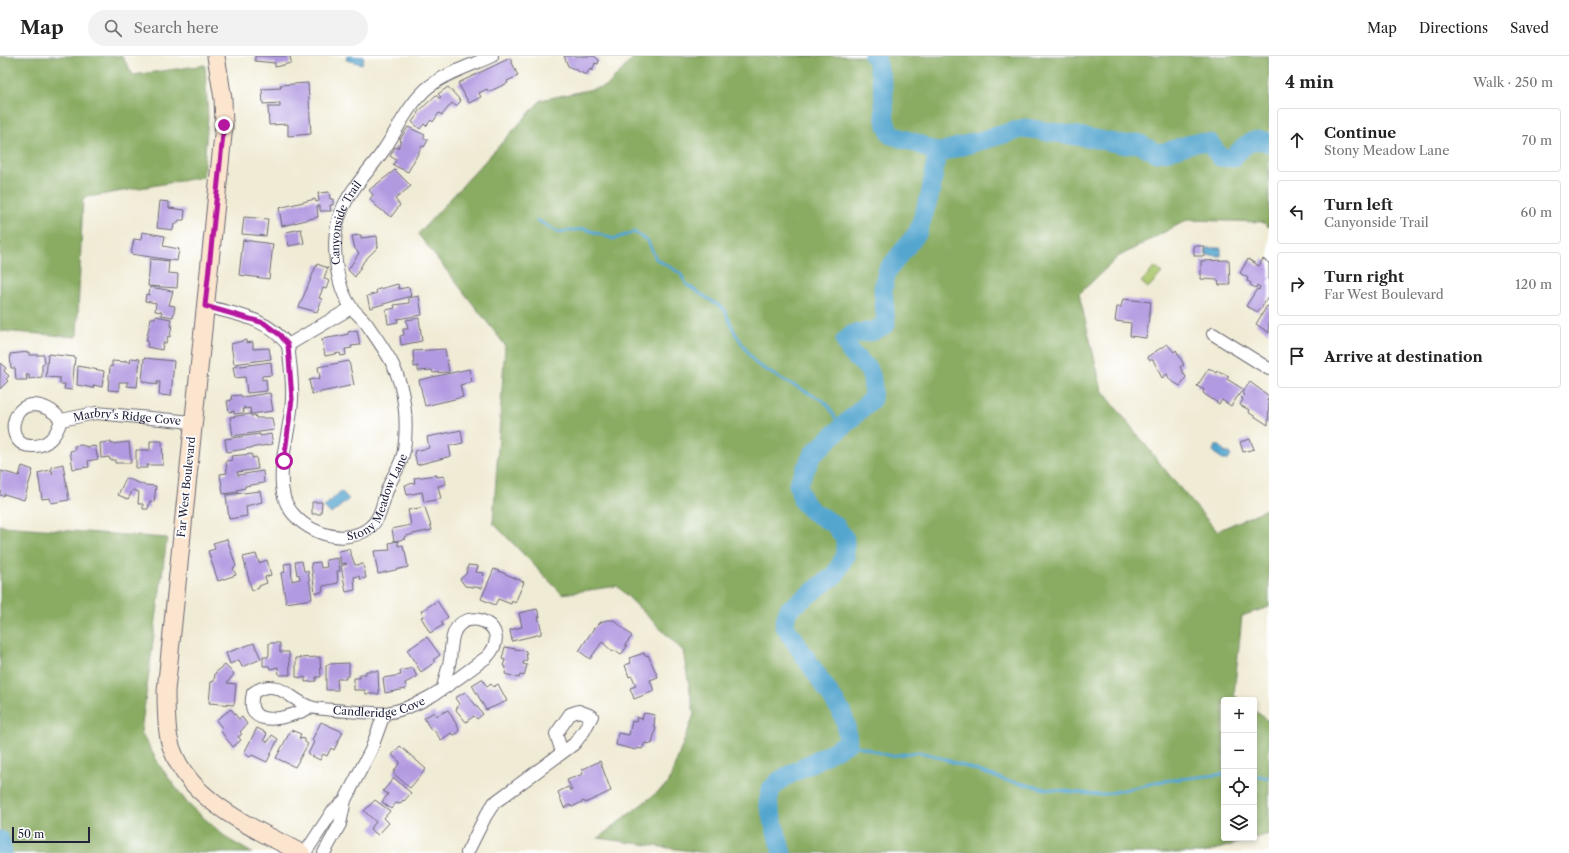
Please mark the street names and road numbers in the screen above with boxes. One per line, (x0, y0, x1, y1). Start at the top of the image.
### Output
street label: Canyonside Trail (328, 177, 365, 266)
street label: Marbry's Ridge Cove (72, 406, 182, 428)
street label: Far West Boulevard (174, 436, 198, 538)
street label: Stony Meadow Lane (346, 452, 410, 543)
street label: Candleridge Cove (332, 694, 427, 720)

